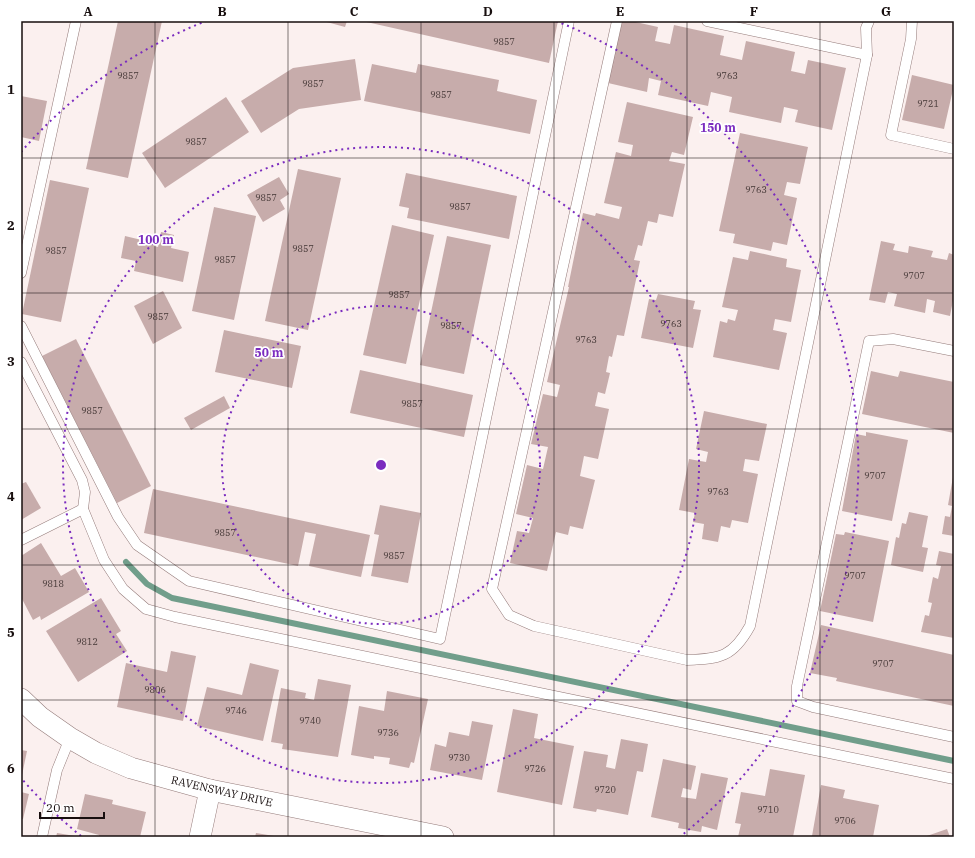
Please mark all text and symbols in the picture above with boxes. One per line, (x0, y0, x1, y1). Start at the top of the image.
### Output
text: A (83, 3, 93, 20)
text: B (217, 3, 227, 20)
text: C (350, 3, 359, 20)
text: D (483, 3, 493, 20)
text: E (616, 3, 624, 20)
text: F (750, 3, 758, 20)
text: G (881, 3, 891, 20)
house number: 9857 (493, 36, 515, 47)
house number: 9857 (117, 70, 139, 81)
house number: 9763 (716, 70, 738, 81)
house number: 9857 (302, 78, 324, 89)
text: 1 (7, 81, 15, 98)
house number: 9857 (430, 89, 452, 100)
house number: 9721 (917, 98, 939, 109)
text: 150 m (700, 120, 736, 135)
house number: 9857 (185, 136, 207, 147)
house number: 9763 (745, 184, 767, 195)
house number: 9857 (255, 192, 277, 203)
house number: 9857 (449, 201, 471, 212)
text: 2 (7, 217, 15, 234)
text: 100 m (138, 232, 174, 247)
house number: 9857 (292, 243, 314, 254)
house number: 9857 (45, 245, 67, 256)
house number: 9857 (214, 254, 236, 265)
house number: 9707 (903, 270, 925, 281)
house number: 9857 (388, 289, 410, 300)
house number: 9857 (147, 311, 169, 322)
house number: 9763 (660, 318, 682, 329)
house number: 9857 (440, 320, 462, 331)
house number: 9763 (575, 334, 597, 345)
text: 50 m (255, 345, 284, 360)
text: 3 (7, 353, 15, 370)
house number: 9857 (401, 398, 423, 409)
house number: 9857 (81, 405, 103, 416)
centre of rings (374, 458, 388, 472)
house number: 9707 (864, 470, 886, 481)
house number: 9763 (707, 486, 729, 497)
text: 4 (7, 488, 15, 505)
house number: 9857 (214, 527, 236, 538)
house number: 9857 (383, 550, 405, 561)
house number: 9707 (844, 570, 866, 581)
house number: 9818 (42, 578, 64, 589)
text: 5 (7, 624, 15, 641)
house number: 9812 (76, 636, 98, 647)
house number: 9707 (872, 658, 894, 669)
house number: 9806 (144, 684, 166, 695)
house number: 9746 (225, 705, 247, 716)
house number: 9740 (299, 715, 321, 726)
house number: 9736 (377, 727, 399, 738)
house number: 9730 (448, 752, 470, 763)
text: 6 (7, 760, 15, 777)
house number: 9726 (524, 763, 546, 774)
street label: RAVENSWAY DRIVE (170, 773, 274, 809)
house number: 9720 (594, 784, 616, 795)
scale bar (40, 794, 104, 820)
text: 20 m (46, 800, 75, 815)
house number: 9710 (757, 804, 779, 815)
house number: 9706 (834, 815, 856, 826)

